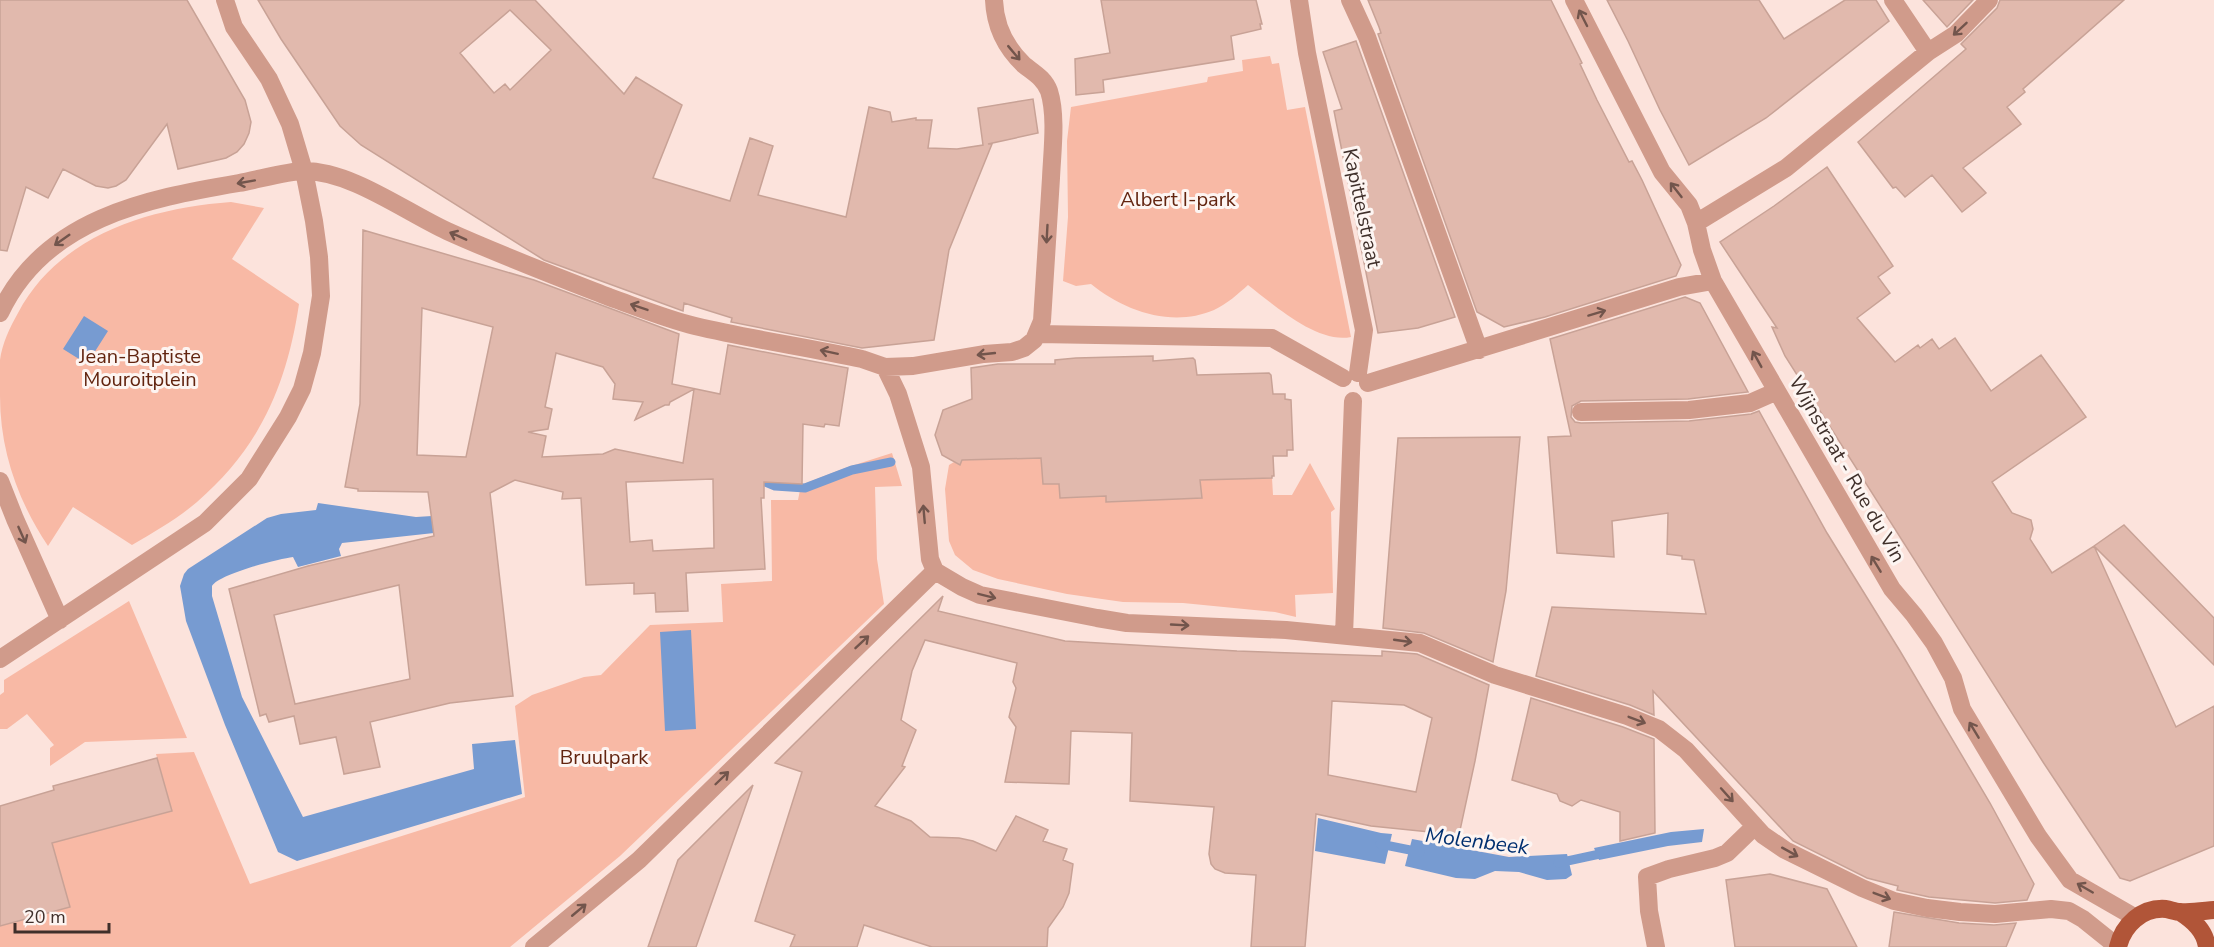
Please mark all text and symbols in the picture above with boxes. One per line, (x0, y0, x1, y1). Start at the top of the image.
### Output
one-way arrow (1577, 10, 1588, 28)
one-way arrow (1953, 21, 1968, 36)
one-way arrow (1007, 45, 1021, 60)
street label: Kapittelstraat (1336, 146, 1388, 271)
one-way arrow (237, 177, 256, 188)
one-way arrow (1669, 182, 1682, 198)
park label: Albert I-park (1120, 186, 1237, 213)
one-way arrow (1042, 223, 1053, 243)
one-way arrow (449, 229, 467, 240)
one-way arrow (54, 234, 70, 246)
one-way arrow (630, 301, 649, 312)
one-way arrow (1588, 307, 1607, 318)
park label: Jean-Baptiste Mouroitplein (78, 343, 201, 393)
one-way arrow (820, 345, 839, 357)
one-way arrow (977, 349, 997, 360)
one-way arrow (1751, 351, 1763, 368)
street label: Wijnstraat - Rue du Vin (1782, 371, 1912, 567)
one-way arrow (919, 504, 930, 524)
one-way arrow (16, 526, 28, 544)
one-way arrow (1870, 556, 1882, 573)
one-way arrow (977, 590, 996, 602)
one-way arrow (1169, 620, 1189, 631)
one-way arrow (855, 635, 870, 650)
one-way arrow (1392, 636, 1412, 647)
one-way arrow (1628, 715, 1646, 726)
one-way arrow (1968, 722, 1980, 739)
park label: Bruulpark (560, 744, 649, 771)
one-way arrow (715, 771, 730, 785)
one-way arrow (1720, 788, 1734, 803)
water label: Molenbeek (1424, 821, 1531, 861)
one-way arrow (1780, 847, 1798, 858)
one-way arrow (2077, 882, 2094, 894)
one-way arrow (1872, 891, 1890, 902)
scale bar (15, 896, 110, 934)
one-way arrow (571, 903, 587, 916)
text: 20 m (24, 905, 66, 929)

